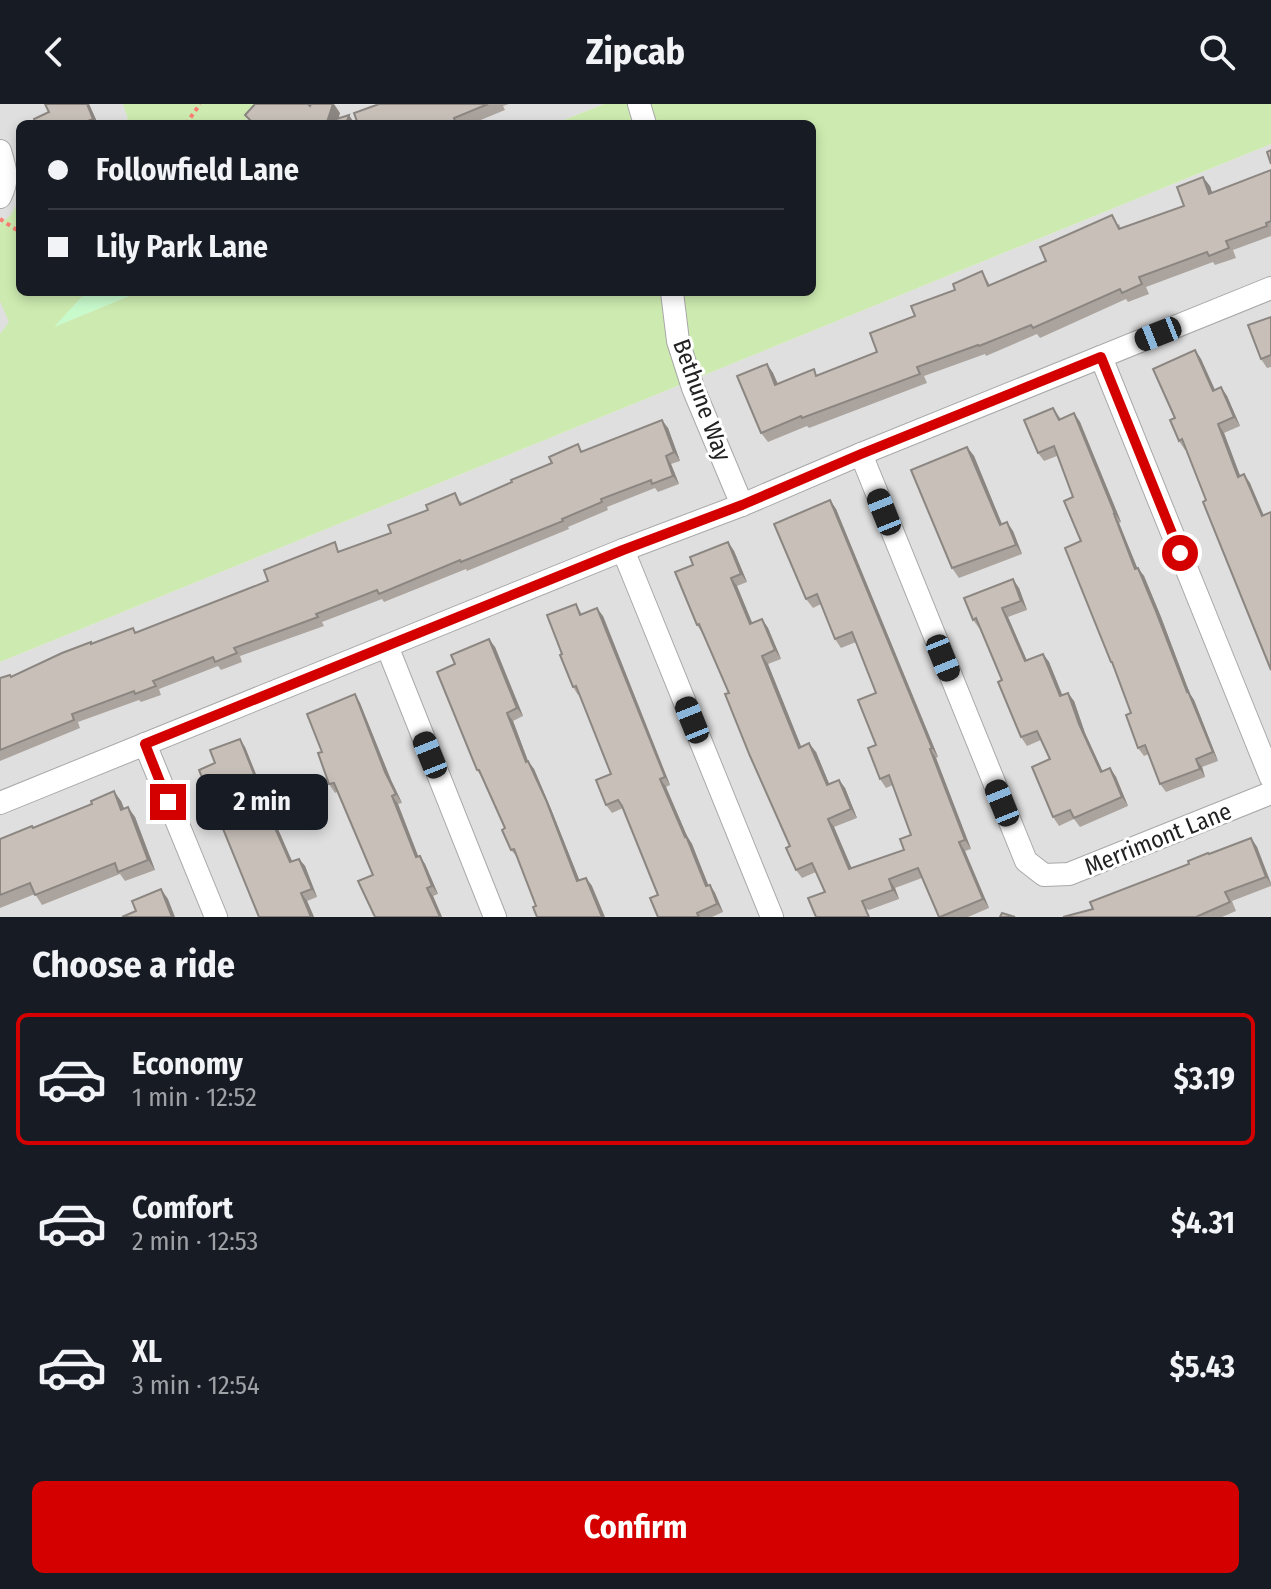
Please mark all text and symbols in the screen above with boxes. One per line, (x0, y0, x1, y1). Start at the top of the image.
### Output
icon: back (32, 30, 76, 74)
text: Zipcab (586, 30, 685, 74)
icon: search (1195, 30, 1239, 74)
text: Followfield Lane (96, 152, 299, 188)
text: Lily Park Lane (96, 229, 268, 265)
car (1131, 314, 1185, 354)
street label: Bethune Way (667, 335, 737, 465)
car (864, 485, 904, 539)
route start (1162, 535, 1198, 571)
car (923, 631, 963, 685)
car (672, 693, 712, 747)
car (410, 728, 450, 782)
callout: 2 min (196, 774, 328, 830)
car (982, 776, 1022, 830)
route end (150, 784, 186, 820)
text: 2 min (233, 786, 291, 817)
street label: Merrimont Lane (1081, 797, 1235, 881)
text: Choose a ride (32, 943, 235, 987)
icon: car (36, 1043, 108, 1115)
text: Economy (132, 1046, 243, 1082)
text: $3.19 (1174, 1061, 1235, 1097)
text: 1 min · 12:52 (132, 1082, 257, 1113)
icon: car (36, 1187, 108, 1259)
text: Comfort (132, 1190, 233, 1226)
text: $4.31 (1171, 1205, 1235, 1241)
text: 2 min · 12:53 (132, 1226, 258, 1257)
icon: car (36, 1331, 108, 1403)
text: XL (132, 1334, 162, 1370)
text: $5.43 (1170, 1349, 1235, 1385)
text: 3 min · 12:54 (132, 1370, 260, 1401)
button: Confirm (32, 1481, 1239, 1573)

